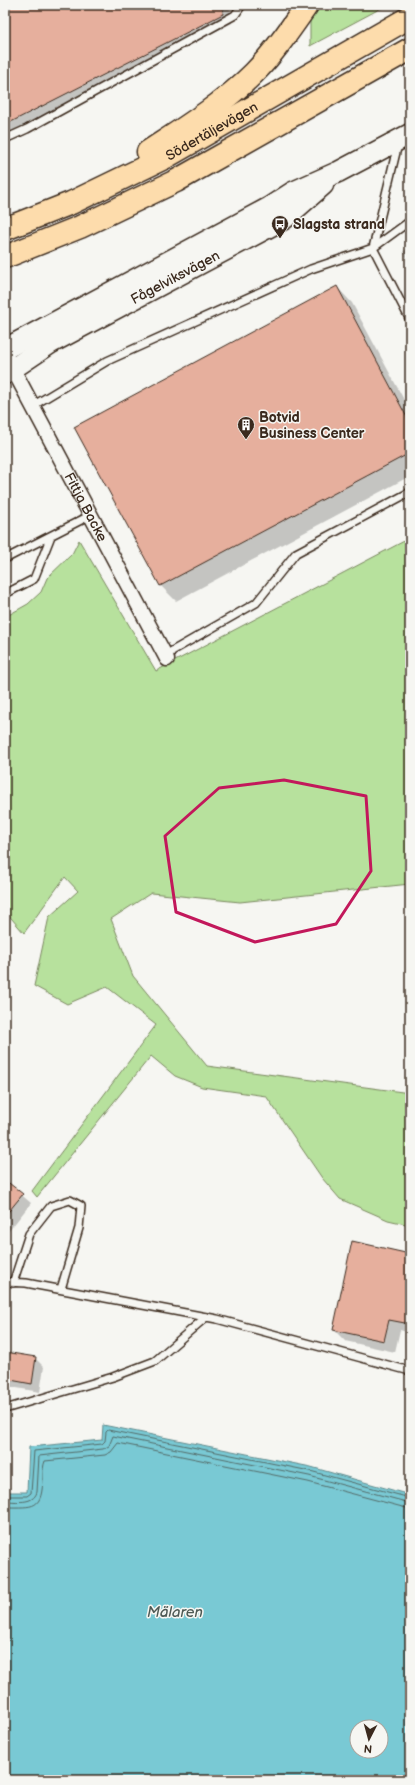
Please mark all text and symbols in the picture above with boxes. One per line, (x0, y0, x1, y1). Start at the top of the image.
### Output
street label: Södertäljevägen (163, 98, 261, 164)
bus stop icon: Slagsta strand (270, 214, 290, 239)
place label: Slagsta strand (293, 216, 385, 233)
street label: Fågelviksvägen (128, 246, 222, 308)
place label: Botvid Business Center (259, 409, 365, 442)
building icon: Botvid Business Center (236, 415, 256, 440)
street label: Fittja Backe (61, 469, 111, 544)
water label: Mälaren (147, 1603, 203, 1622)
north arrow (349, 1719, 389, 1759)
text: N (363, 1742, 373, 1755)

